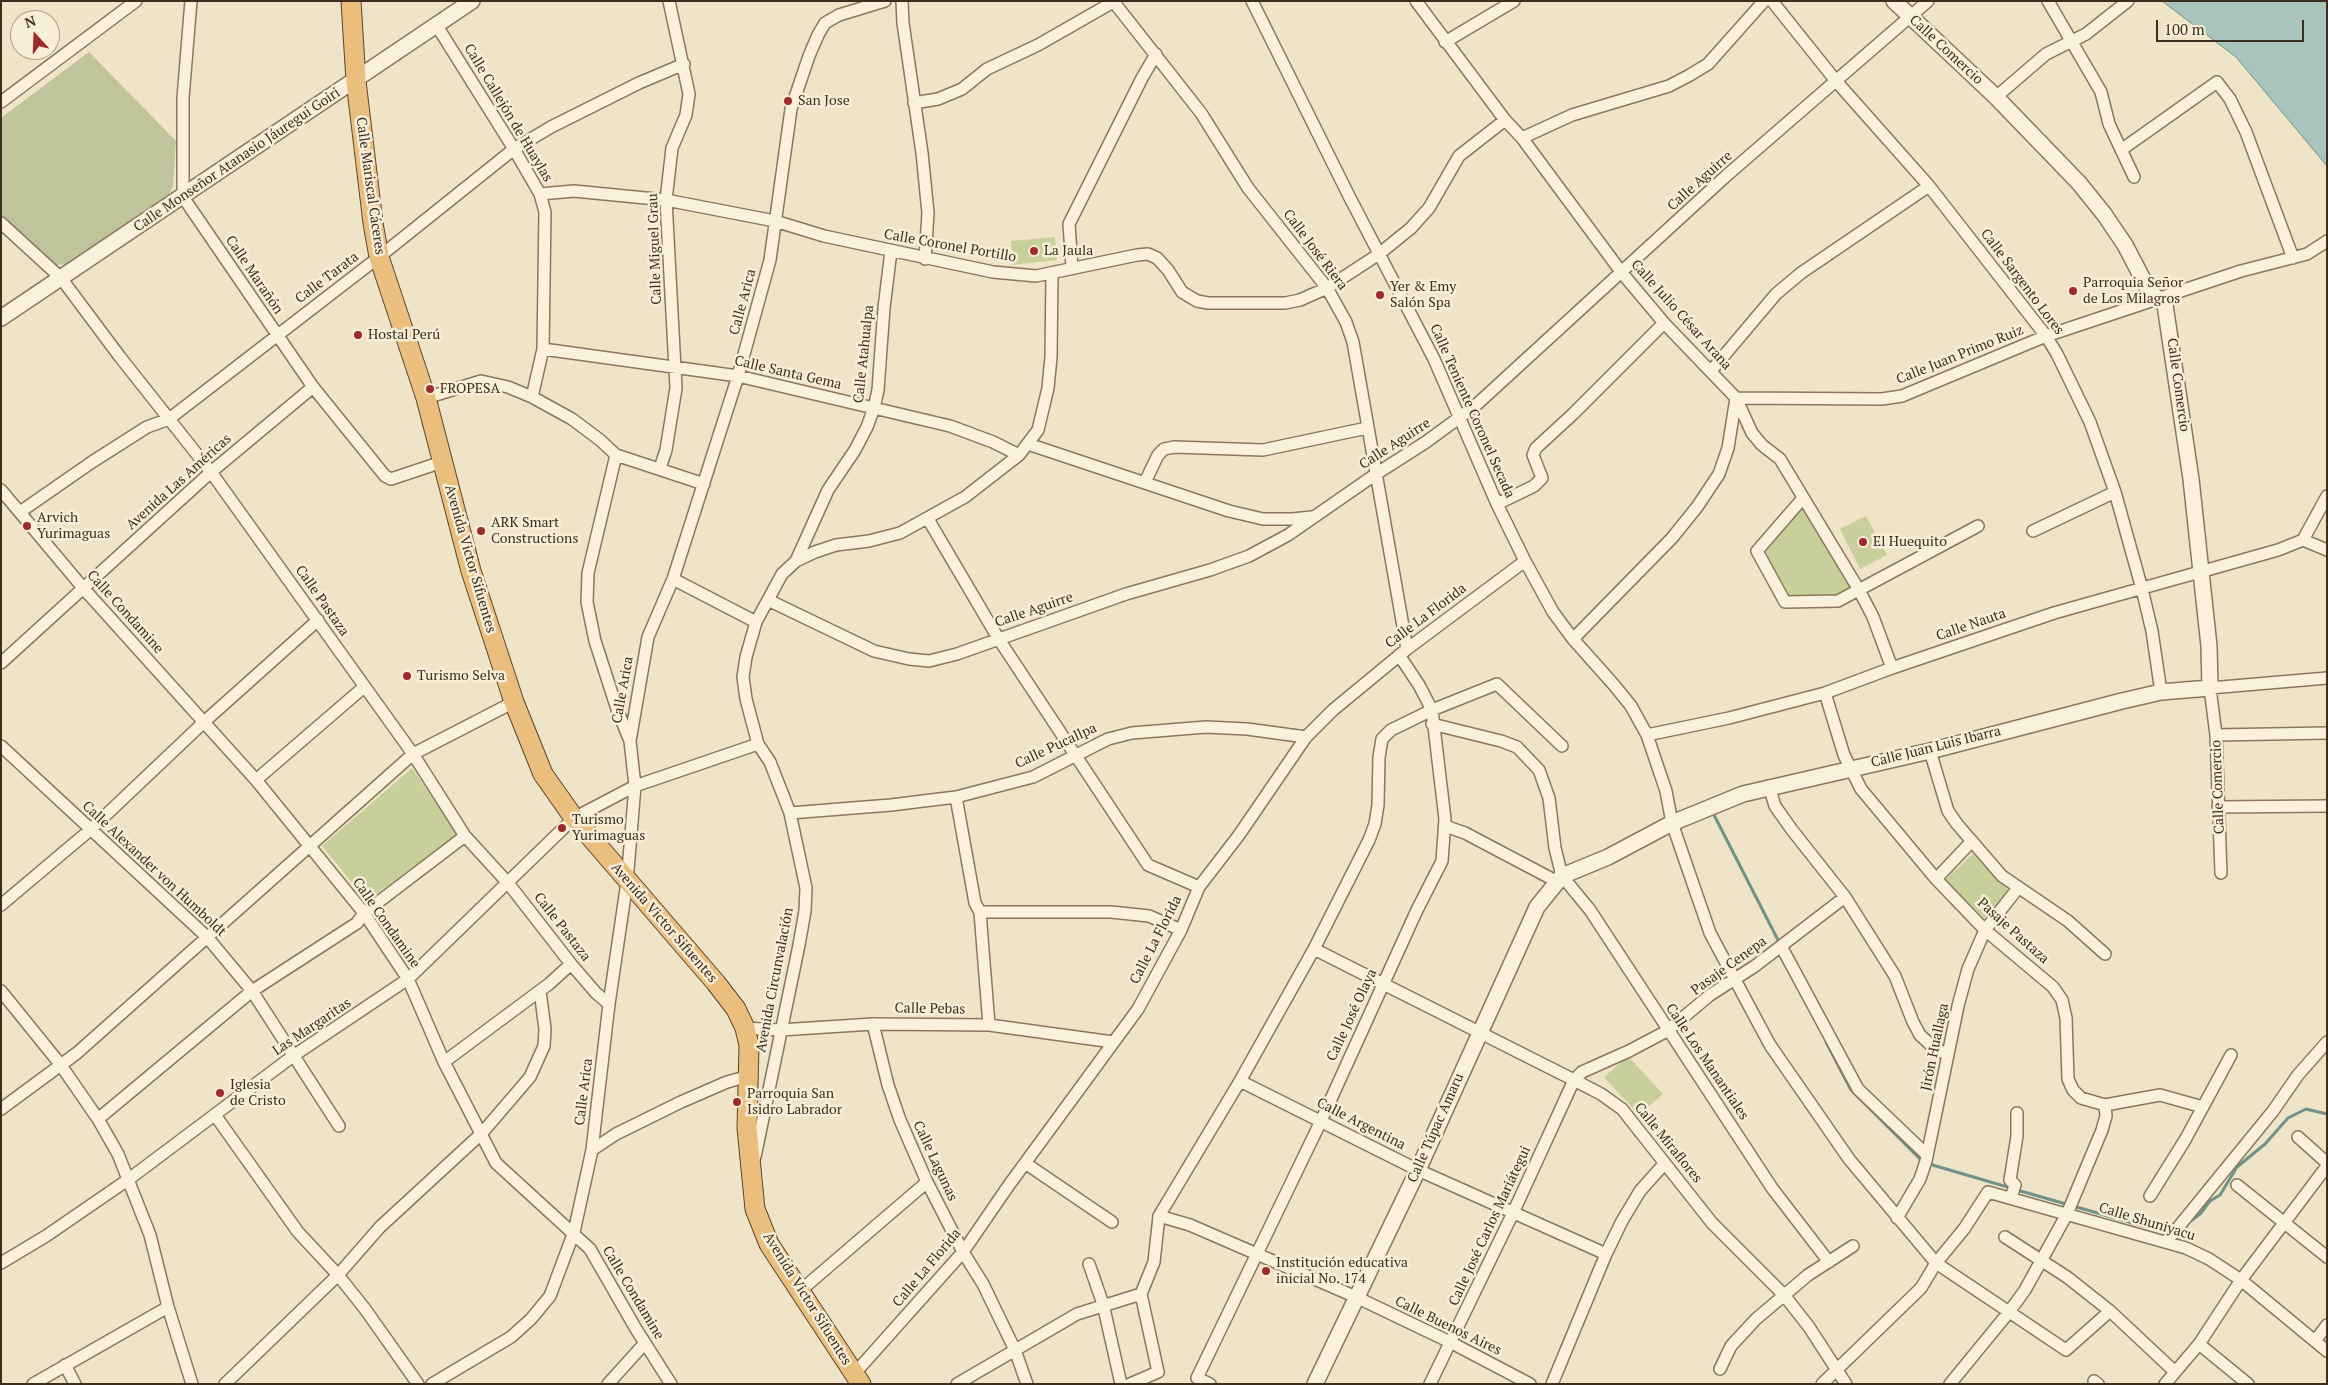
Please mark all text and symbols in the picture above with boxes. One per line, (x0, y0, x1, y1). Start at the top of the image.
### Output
north arrow (10, 10, 60, 60)
scale bar (2158, 10, 2306, 42)
text: N (22, 11, 38, 32)
street label: Calle Comercio (1906, 12, 1986, 88)
text: 100 m (2164, 19, 2205, 39)
street label: Calle Callejón de Huaylas (460, 41, 556, 185)
street label: Calle Monseñor Atanasio Jáuregui Goiri (131, 84, 343, 236)
place label: San Jose (798, 93, 850, 109)
marker: San Jose (782, 95, 794, 107)
street label: Calle Mariscal Cáceres (352, 116, 388, 256)
street label: Calle Aguirre (1664, 148, 1736, 214)
street label: Calle Miguel Grau (645, 193, 665, 305)
street label: Calle José Riera (1279, 206, 1351, 294)
street label: Calle Coronel Portillo (883, 226, 1017, 266)
street label: Calle Sargento Lores (1977, 226, 2067, 338)
street label: Calle Marañón (222, 233, 286, 317)
place label: La Jaula (1044, 243, 1093, 259)
marker: La Jaula (1028, 245, 1040, 257)
street label: Calle Tarata (292, 249, 362, 307)
street label: Calle Julio César Arana (1627, 256, 1735, 374)
street label: Calle Arica (726, 267, 760, 337)
place label: Parroquia Señor de Los Milagros (2083, 275, 2183, 308)
place label: Yer & Emy Salón Spa (1390, 279, 1456, 312)
marker: Parroquia Señor de Los Milagros (2067, 285, 2079, 297)
marker: Yer & Emy Salón Spa (1374, 289, 1386, 301)
street label: Calle Atahualpa (850, 304, 878, 404)
street label: Calle Teniente Coronel Secada (1426, 321, 1518, 501)
street label: Calle Juan Primo Ruiz (1894, 322, 2026, 388)
place label: Hostal Perú (368, 327, 440, 343)
marker: Hostal Perú (352, 329, 364, 341)
street label: Calle Comercio (2163, 337, 2193, 433)
street label: Calle Santa Gema (733, 353, 843, 393)
place label: FROPESA (440, 381, 500, 397)
marker: FROPESA (424, 383, 436, 395)
street label: Calle Aguirre (1356, 415, 1434, 473)
street label: Avenida Las Américas (123, 430, 235, 534)
street label: Avenida Victor Sifuentes (441, 483, 499, 635)
place label: Arvich Yurimaguas (37, 510, 110, 542)
place label: ARK Smart Constructions (491, 515, 578, 548)
marker: Arvich Yurimaguas (21, 520, 33, 532)
marker: ARK Smart Constructions (475, 525, 487, 537)
place label: El Huequito (1873, 534, 1947, 550)
marker: El Huequito (1857, 536, 1869, 548)
street label: Calle Pastaza (291, 562, 353, 640)
street label: Calle Condamine (83, 567, 167, 657)
street label: Calle La Florida (1382, 580, 1470, 652)
street label: Calle Aguirre (993, 589, 1075, 631)
street label: Calle Nauta (1934, 605, 2008, 645)
street label: Calle Arica (609, 655, 637, 725)
place label: Turismo Selva (417, 668, 505, 684)
marker: Turismo Selva (401, 670, 413, 682)
street label: Calle Pucallpa (1012, 720, 1100, 772)
street label: Calle Juan Luis Ibarra (1869, 723, 2003, 771)
street label: Calle Comercio (2208, 740, 2228, 834)
street label: Calle Alexander von Humboldt (78, 798, 230, 940)
place label: Turismo Yurimaguas (572, 812, 645, 844)
marker: Turismo Yurimaguas (556, 822, 568, 834)
street label: Avenida Victor Sifuentes (607, 860, 721, 986)
street label: Calle Condamine (349, 875, 423, 971)
street label: Calle Pastaza (530, 889, 594, 965)
street label: Calle La Florida (1126, 893, 1186, 987)
street label: Pasaje Pastaza (1974, 894, 2052, 968)
street label: Avenida Circunvalación (753, 906, 797, 1054)
street label: Pasaje Cenepa (1688, 933, 1770, 999)
street label: Calle José Olaya (1323, 966, 1381, 1064)
street label: Las Margaritas (270, 995, 354, 1059)
street label: Calle Pebas (895, 1000, 965, 1018)
street label: Calle Los Manantiales (1662, 1001, 1752, 1123)
street label: Jirón Huallaga (1918, 1002, 1952, 1092)
street label: Calle Arica (572, 1057, 596, 1127)
street label: Calle Túpac Amaru (1404, 1071, 1468, 1185)
place label: Iglesia de Cristo (230, 1077, 286, 1110)
place label: Parroquia San Isidro Labrador (747, 1086, 842, 1118)
marker: Iglesia de Cristo (214, 1087, 226, 1099)
street label: Calle Argentina (1314, 1094, 1408, 1154)
marker: Parroquia San Isidro Labrador (731, 1096, 743, 1108)
street label: Calle Miraflores (1630, 1099, 1706, 1187)
street label: Calle Lagunas (909, 1118, 961, 1204)
street label: Calle José Carlos Mariátegui (1445, 1143, 1535, 1309)
street label: Calle Shuniyacu (2097, 1199, 2197, 1245)
street label: Calle La Florida (889, 1225, 965, 1311)
street label: Avenida Victor Sifuentes (759, 1229, 855, 1369)
street label: Calle Condamine (598, 1243, 668, 1343)
place label: Institución educativa inicial No. 174 (1276, 1255, 1408, 1288)
marker: Institución educativa inicial No. 174 (1260, 1265, 1272, 1277)
street label: Calle Buenos Aires (1392, 1293, 1504, 1359)

